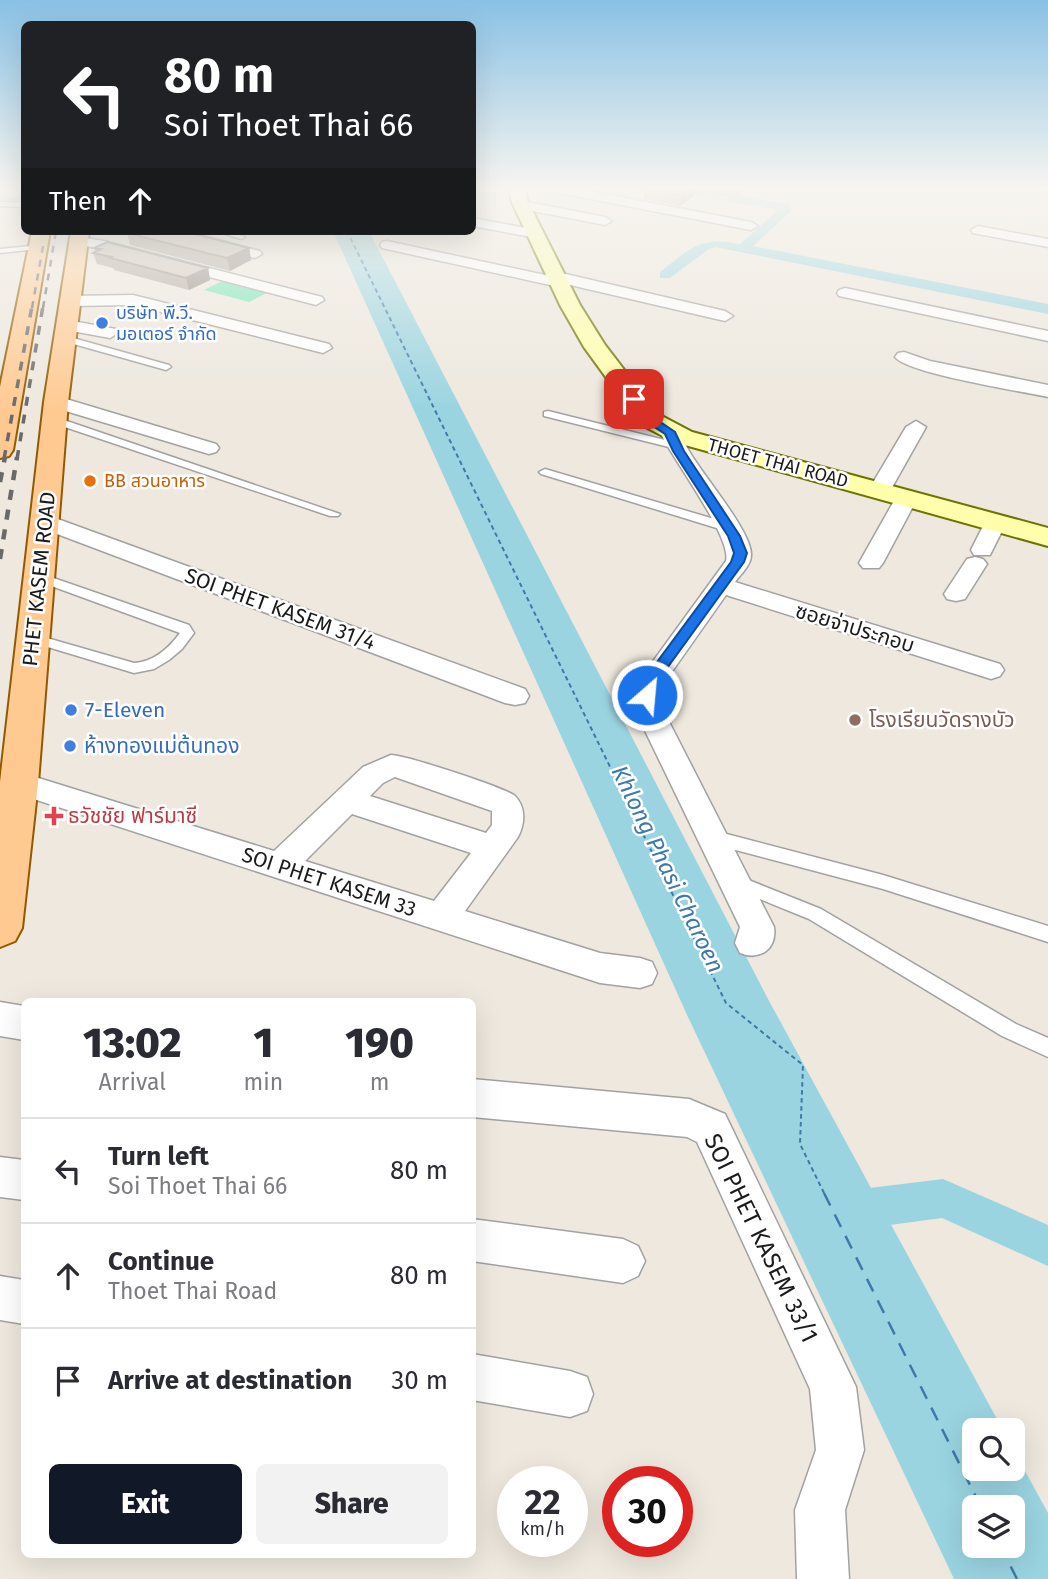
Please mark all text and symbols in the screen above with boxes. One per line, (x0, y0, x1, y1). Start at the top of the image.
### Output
text: 80 m (164, 46, 274, 105)
icon: left (49, 49, 140, 140)
text: Soi Thoet Thai 66 (164, 106, 413, 144)
icon: ahead (121, 182, 159, 220)
text: Then (49, 186, 107, 217)
place label: บริษัท พี.วี. มอเตอร์ จำกัด (116, 302, 217, 345)
marker: บริษัท พี.วี. มอเตอร์ จำกัด (94, 315, 110, 331)
pin (604, 369, 664, 429)
icon: arrive (615, 380, 653, 418)
street label: THOET THAI ROAD (705, 434, 851, 492)
place label: BB สวนอาหาร (104, 470, 205, 492)
marker: BB สวนอาหาร (82, 473, 98, 489)
street label: PHET KASEM ROAD (17, 490, 61, 668)
street label: SOI PHET KASEM 31/4 (181, 562, 379, 656)
street label: ซอยจ่าประกอบ (792, 598, 918, 658)
position arrow (610, 658, 684, 732)
place label: 7-Eleven (85, 697, 165, 723)
marker: 7-Eleven (63, 702, 79, 718)
place label: โรงเรียนวัดรางบัว (869, 707, 1015, 733)
marker: โรงเรียนวัดรางบัว (847, 712, 863, 728)
place label: ห้างทองแม่ต้นทอง (84, 733, 239, 759)
marker: ห้างทองแม่ต้นทอง (62, 738, 78, 754)
water label: Khlong Phasi Charoen (606, 761, 730, 977)
place label: ธวัชชัย ฟาร์มาซี (68, 803, 197, 829)
marker: ธวัชชัย ฟาร์มาซี (46, 808, 62, 824)
street label: SOI PHET KASEM 33 (239, 842, 419, 922)
text: 13:02 (83, 1018, 182, 1068)
text: 1 (253, 1018, 273, 1068)
text: 190 (345, 1018, 414, 1068)
text: Arrival (99, 1068, 166, 1096)
text: min (244, 1068, 283, 1096)
text: m (370, 1068, 389, 1096)
street label: SOI PHET KASEM 33/1 (698, 1129, 824, 1347)
text: Turn left (108, 1141, 209, 1172)
icon: left (49, 1152, 87, 1190)
text: 80 m (390, 1155, 448, 1186)
text: Soi Thoet Thai 66 (108, 1172, 287, 1200)
text: Continue (108, 1246, 214, 1277)
icon: ahead (49, 1257, 87, 1295)
text: 80 m (390, 1260, 448, 1291)
text: Thoet Thai Road (108, 1277, 277, 1305)
icon: arrive (49, 1362, 87, 1400)
text: Arrive at destination (108, 1365, 352, 1396)
text: 30 m (391, 1365, 448, 1396)
map controls (962, 1418, 1025, 1558)
button: search (962, 1418, 1025, 1481)
button: Exit (49, 1464, 242, 1544)
button: Share (256, 1464, 448, 1544)
speed limit sign: 30 (602, 1466, 693, 1557)
text: 22 (524, 1481, 561, 1523)
button: layers (962, 1495, 1025, 1558)
text: km/h (520, 1518, 565, 1540)

